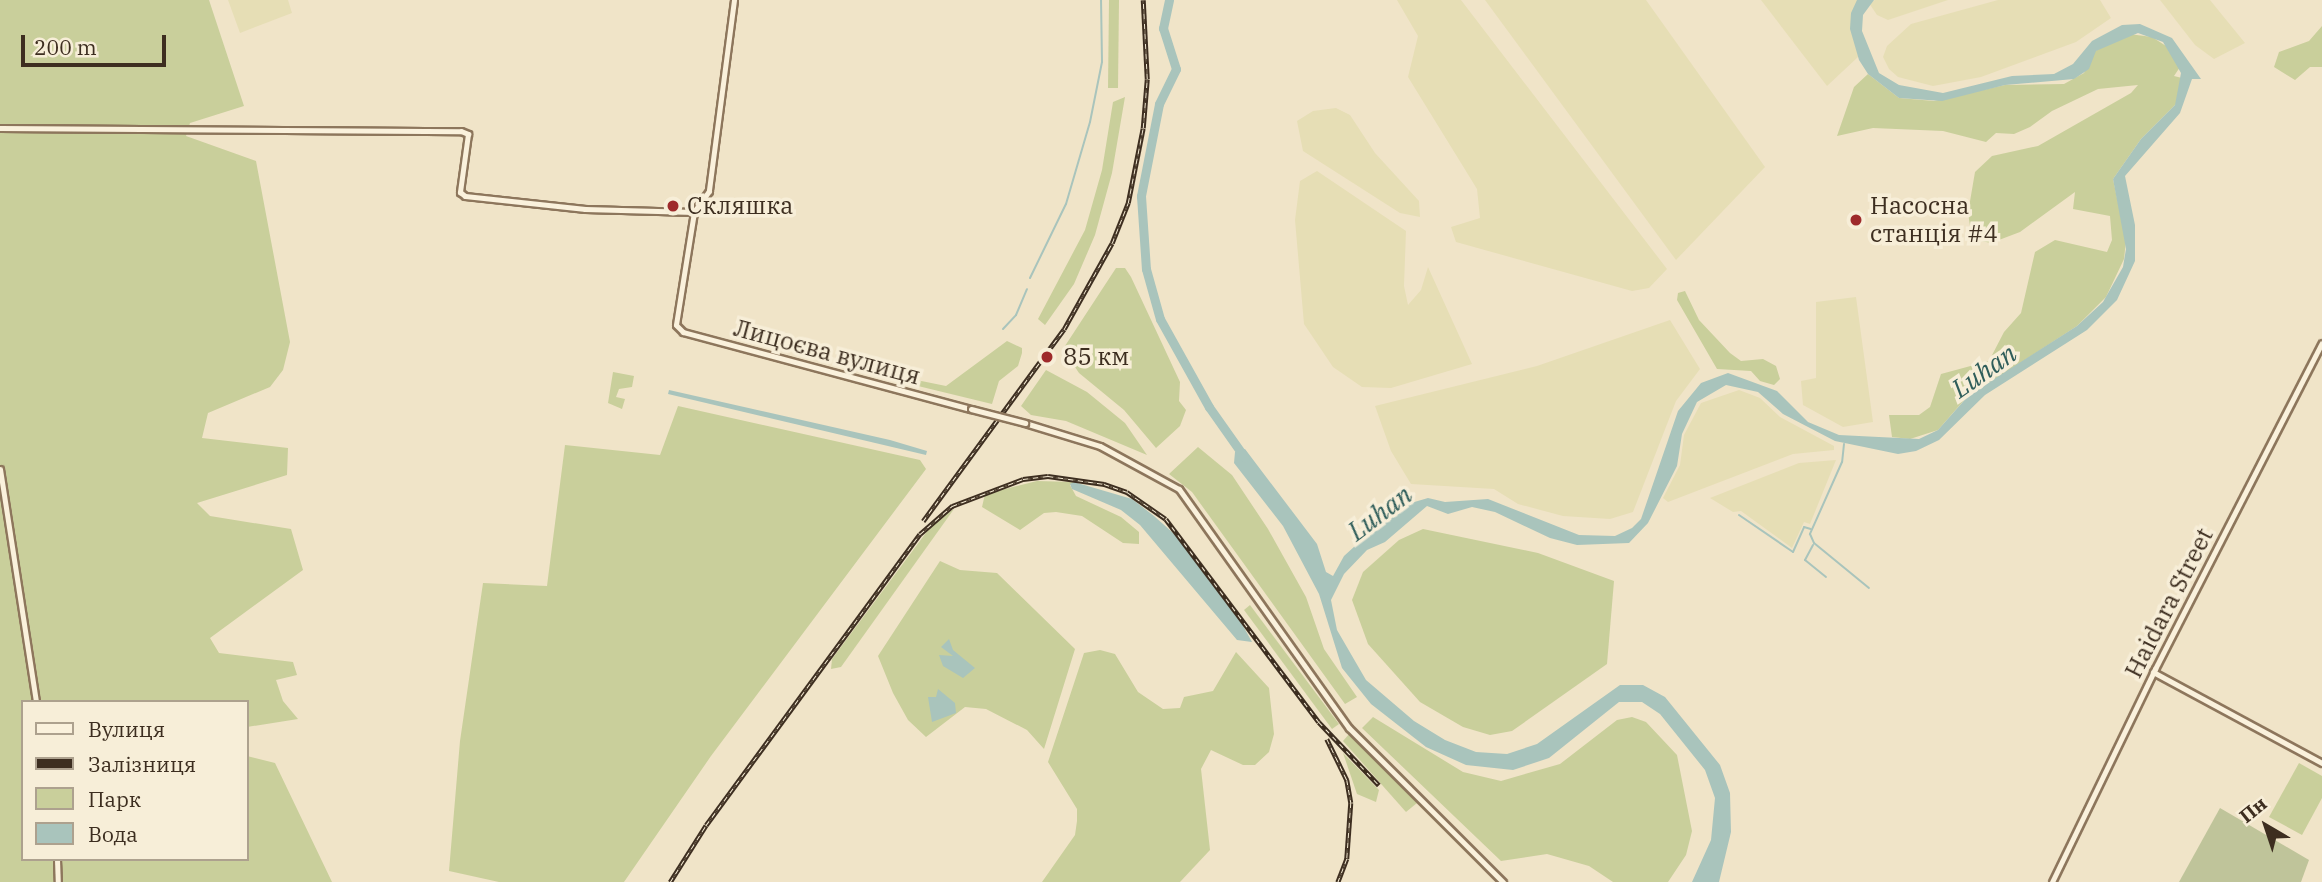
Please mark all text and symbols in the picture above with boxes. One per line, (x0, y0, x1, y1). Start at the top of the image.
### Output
scale bar (24, 21, 170, 65)
text: 200 m (34, 33, 97, 61)
place label: Скляшка (687, 192, 793, 220)
place label: Насосна станція #4 (1870, 192, 1998, 248)
marker: Скляшка (665, 198, 681, 214)
marker: Насосна станція #4 (1848, 212, 1864, 228)
street label: Лицоєва вулиця (731, 313, 923, 391)
water label: Luhan (1946, 338, 2022, 404)
place label: 85 км (1063, 343, 1129, 371)
marker: 85 км (1037, 347, 1057, 367)
water label: Luhan (1342, 479, 1418, 547)
street label: Haidara Street (2119, 523, 2219, 683)
legend (21, 700, 248, 861)
text: Вулиця (88, 715, 165, 743)
text: Залізниця (88, 750, 196, 778)
text: Парк (88, 785, 141, 813)
north arrow (2231, 791, 2301, 861)
text: Пн (2234, 791, 2271, 828)
text: Вода (88, 820, 138, 848)

